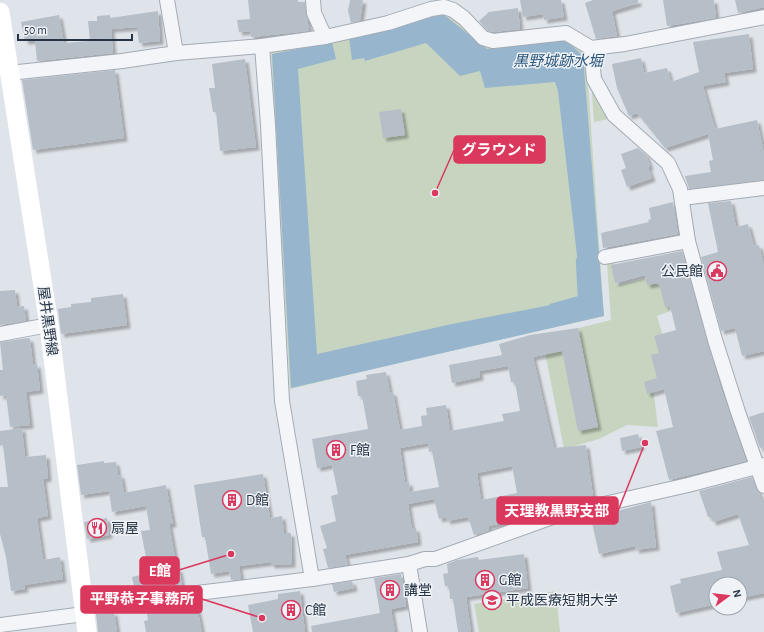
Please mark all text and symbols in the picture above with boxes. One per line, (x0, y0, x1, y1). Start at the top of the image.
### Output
scale bar (18, 16, 132, 42)
text: 50 m (24, 24, 47, 36)
water label: 黒野城跡水堀 (513, 53, 605, 69)
callout: グラウンド (454, 136, 545, 163)
text: グラウンド (461, 142, 537, 158)
public building icon: 公民館 (706, 260, 728, 282)
place label: 公民館 (661, 264, 703, 279)
street label: 屋井黒野線 (35, 285, 61, 357)
building icon: F館 (325, 439, 347, 461)
place label: F館 (350, 443, 370, 458)
building icon: D館 (221, 489, 243, 511)
place label: D館 (246, 493, 269, 508)
callout: 天理教黒野支部 (497, 497, 618, 524)
text: 天理教黒野支部 (504, 503, 610, 519)
restaurant icon: 扇屋 (86, 517, 108, 539)
place label: 扇屋 (111, 522, 139, 536)
callout: E館 (140, 557, 179, 584)
text: E館 (149, 563, 171, 579)
building icon: G館 (474, 569, 496, 591)
place label: G館 (499, 573, 521, 588)
north arrow (708, 576, 748, 616)
building icon: 講堂 (379, 579, 401, 601)
place label: 講堂 (404, 583, 432, 598)
callout: 平野恭子事務所 (81, 586, 202, 613)
text: N (731, 588, 743, 599)
school or university icon: 平成医療短期大学 (481, 589, 503, 611)
text: 平野恭子事務所 (89, 591, 195, 607)
place label: 平成医療短期大学 (506, 593, 618, 608)
building icon: C館 (280, 599, 302, 621)
place label: C館 (305, 603, 326, 618)

